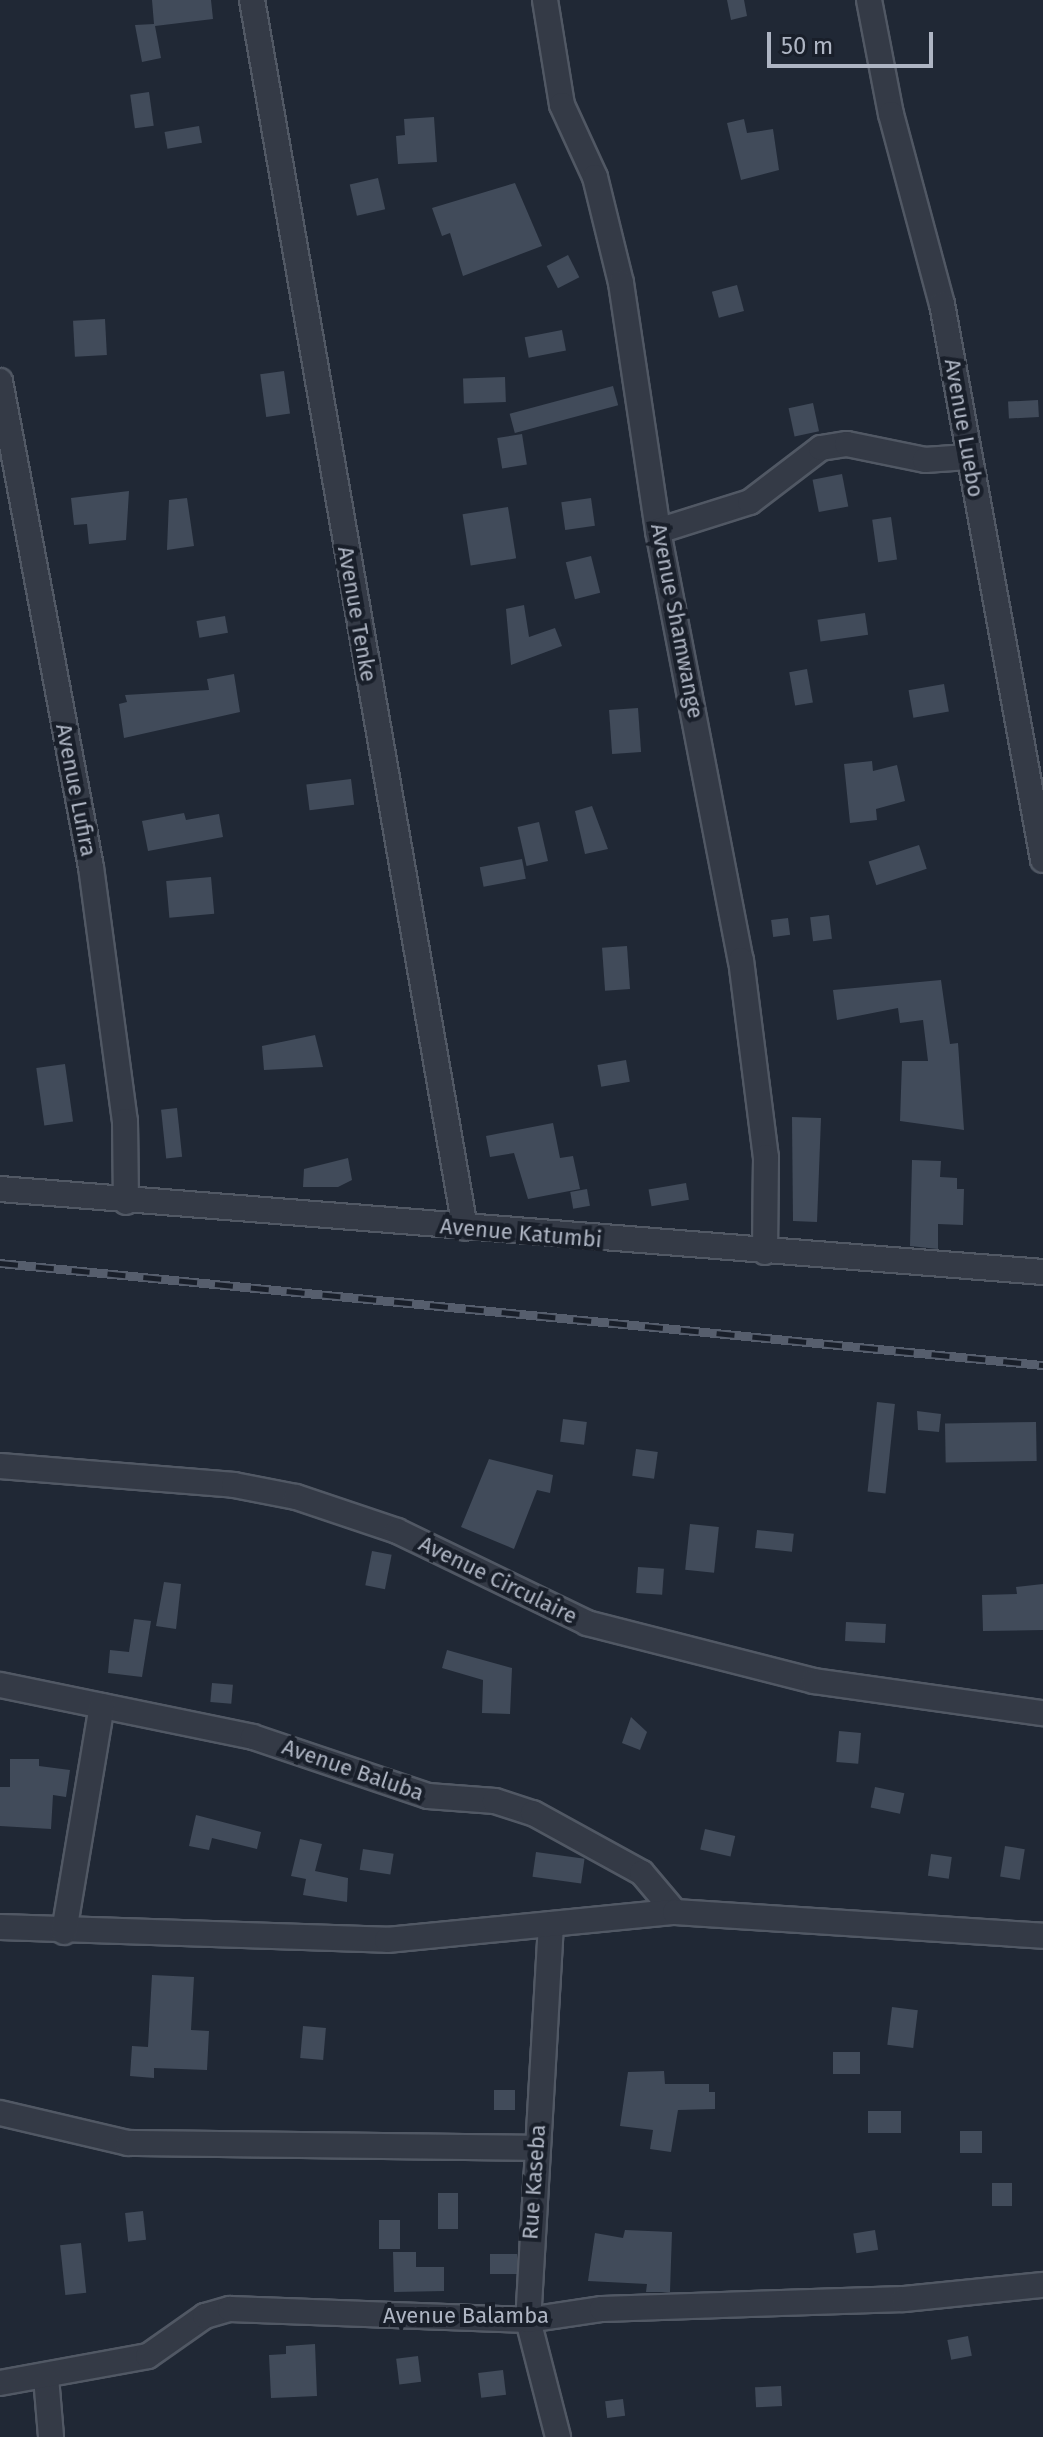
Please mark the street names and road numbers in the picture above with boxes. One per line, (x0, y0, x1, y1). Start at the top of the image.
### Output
street label: Avenue Luebo (939, 357, 989, 499)
street label: Avenue Shamwange (645, 521, 709, 721)
street label: Avenue Tenke (332, 544, 382, 684)
street label: Avenue Lufira (50, 721, 102, 859)
street label: Avenue Katumbi (439, 1213, 603, 1253)
street label: Avenue Circulaire (415, 1530, 581, 1630)
street label: Avenue Baluba (279, 1733, 427, 1807)
street label: Rue Kaseba (517, 2123, 551, 2241)
street label: Avenue Balamba (383, 2303, 549, 2329)

